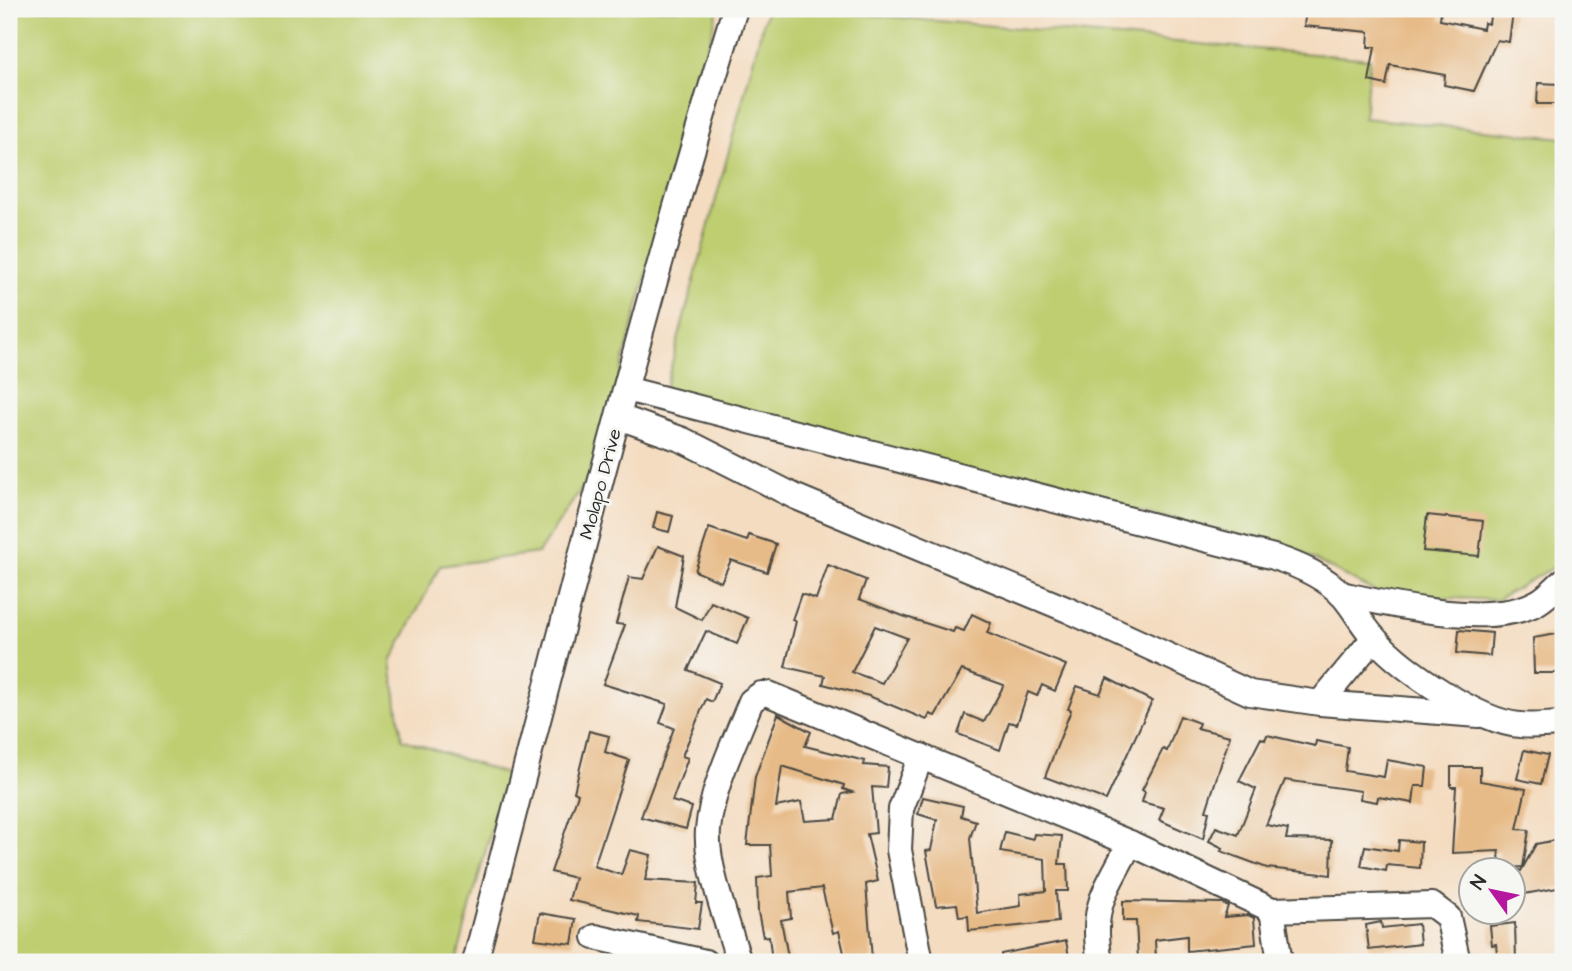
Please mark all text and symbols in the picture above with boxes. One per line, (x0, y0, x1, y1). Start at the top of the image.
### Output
street label: Molapo Drive (573, 426, 629, 542)
north arrow (1456, 856, 1526, 926)
text: N (1464, 870, 1494, 895)

